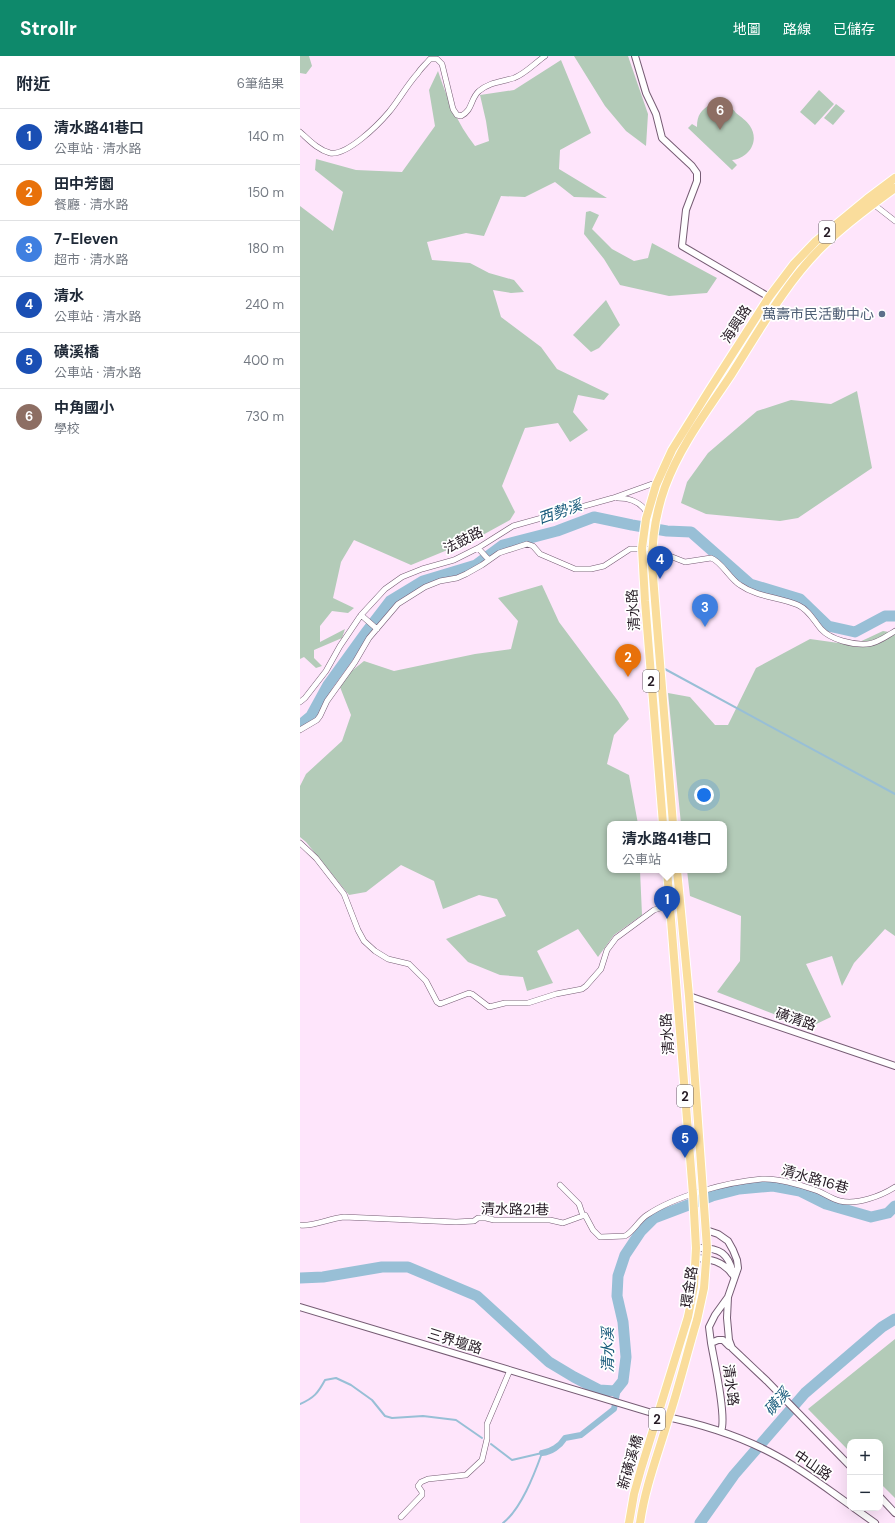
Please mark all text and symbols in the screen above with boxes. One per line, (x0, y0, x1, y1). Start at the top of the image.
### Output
text: Strollr (20, 16, 77, 41)
text: 地圖 (733, 20, 761, 38)
text: 路線 (783, 20, 811, 38)
text: 已儲存 (833, 20, 875, 38)
text: 附近 (16, 73, 50, 95)
text: 6筆結果 (237, 75, 284, 92)
pin: 6 (707, 97, 733, 130)
text: 清水路41巷口 (54, 118, 144, 138)
text: 1 (27, 128, 31, 145)
text: 140 m (248, 128, 284, 145)
text: 公車站 · 清水路 (54, 140, 142, 157)
text: 田中芳園 (54, 174, 114, 194)
text: 2 (25, 184, 33, 201)
text: 150 m (248, 184, 284, 201)
text: 餐廳 · 清水路 (54, 196, 129, 213)
road number: 2 (819, 221, 835, 243)
text: 7-Eleven (54, 229, 118, 249)
text: 3 (25, 240, 33, 257)
text: 180 m (248, 240, 284, 257)
text: 超市 · 清水路 (54, 251, 129, 268)
text: 清水 (54, 286, 84, 306)
text: 4 (25, 296, 33, 313)
text: 240 m (245, 296, 284, 313)
street label: 海興路 (717, 301, 755, 347)
place label: 萬壽市民活動中心 (762, 305, 874, 323)
text: 公車站 · 清水路 (54, 308, 142, 325)
marker: 萬壽市民活動中心 (877, 309, 887, 319)
text: 磺溪橋 (54, 342, 99, 362)
text: 5 (25, 352, 33, 369)
text: 400 m (243, 352, 284, 369)
text: 公車站 · 清水路 (54, 364, 142, 381)
text: 中角國小 (54, 398, 114, 418)
text: 6 (25, 408, 33, 425)
text: 730 m (246, 408, 284, 425)
text: 學校 (54, 420, 80, 437)
water label: 西勢溪 (535, 495, 586, 529)
street label: 法鼓路 (440, 522, 486, 558)
pin: 4 (647, 546, 673, 579)
street label: 清水路 (623, 588, 643, 632)
pin: 3 (692, 594, 718, 627)
pin: 2 (615, 644, 641, 677)
road number: 2 (643, 670, 659, 692)
your location (694, 785, 714, 805)
popup (607, 821, 727, 873)
text: 清水路41巷口 (622, 829, 712, 849)
text: 公車站 (622, 851, 661, 868)
pin: 1 (654, 886, 680, 919)
street label: 磺清路 (773, 1004, 819, 1034)
street label: 清水路 (657, 1012, 677, 1056)
road number: 2 (677, 1085, 693, 1107)
pin: 5 (672, 1125, 698, 1158)
street label: 清水路16巷 (779, 1161, 851, 1197)
street label: 清水路21巷 (481, 1199, 549, 1219)
street label: 環金路 (677, 1265, 701, 1309)
street label: 三界壇路 (426, 1324, 484, 1358)
water label: 清水溪 (598, 1326, 618, 1373)
street label: 清水路 (719, 1363, 743, 1407)
water label: 磺溪 (760, 1383, 796, 1420)
road number: 2 (649, 1408, 665, 1430)
street label: 新磺溪橋 (614, 1433, 646, 1491)
map controls (847, 1439, 883, 1511)
button: + (847, 1439, 883, 1475)
street label: 中山路 (791, 1446, 835, 1484)
button: − (847, 1475, 883, 1511)

